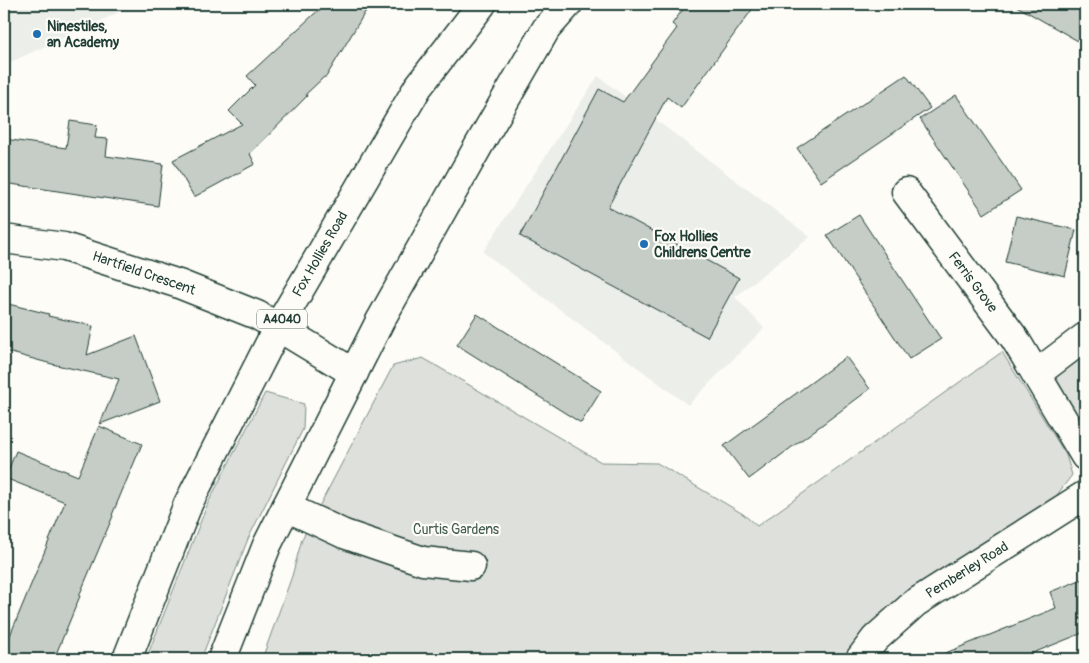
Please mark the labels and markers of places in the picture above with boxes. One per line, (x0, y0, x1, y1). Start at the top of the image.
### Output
place label: Ninestiles, an Academy (47, 18, 119, 51)
marker: Ninestiles, an Academy (31, 28, 43, 40)
place label: Fox Hollies Childrens Centre (654, 228, 752, 261)
marker: Fox Hollies Childrens Centre (638, 238, 650, 250)

